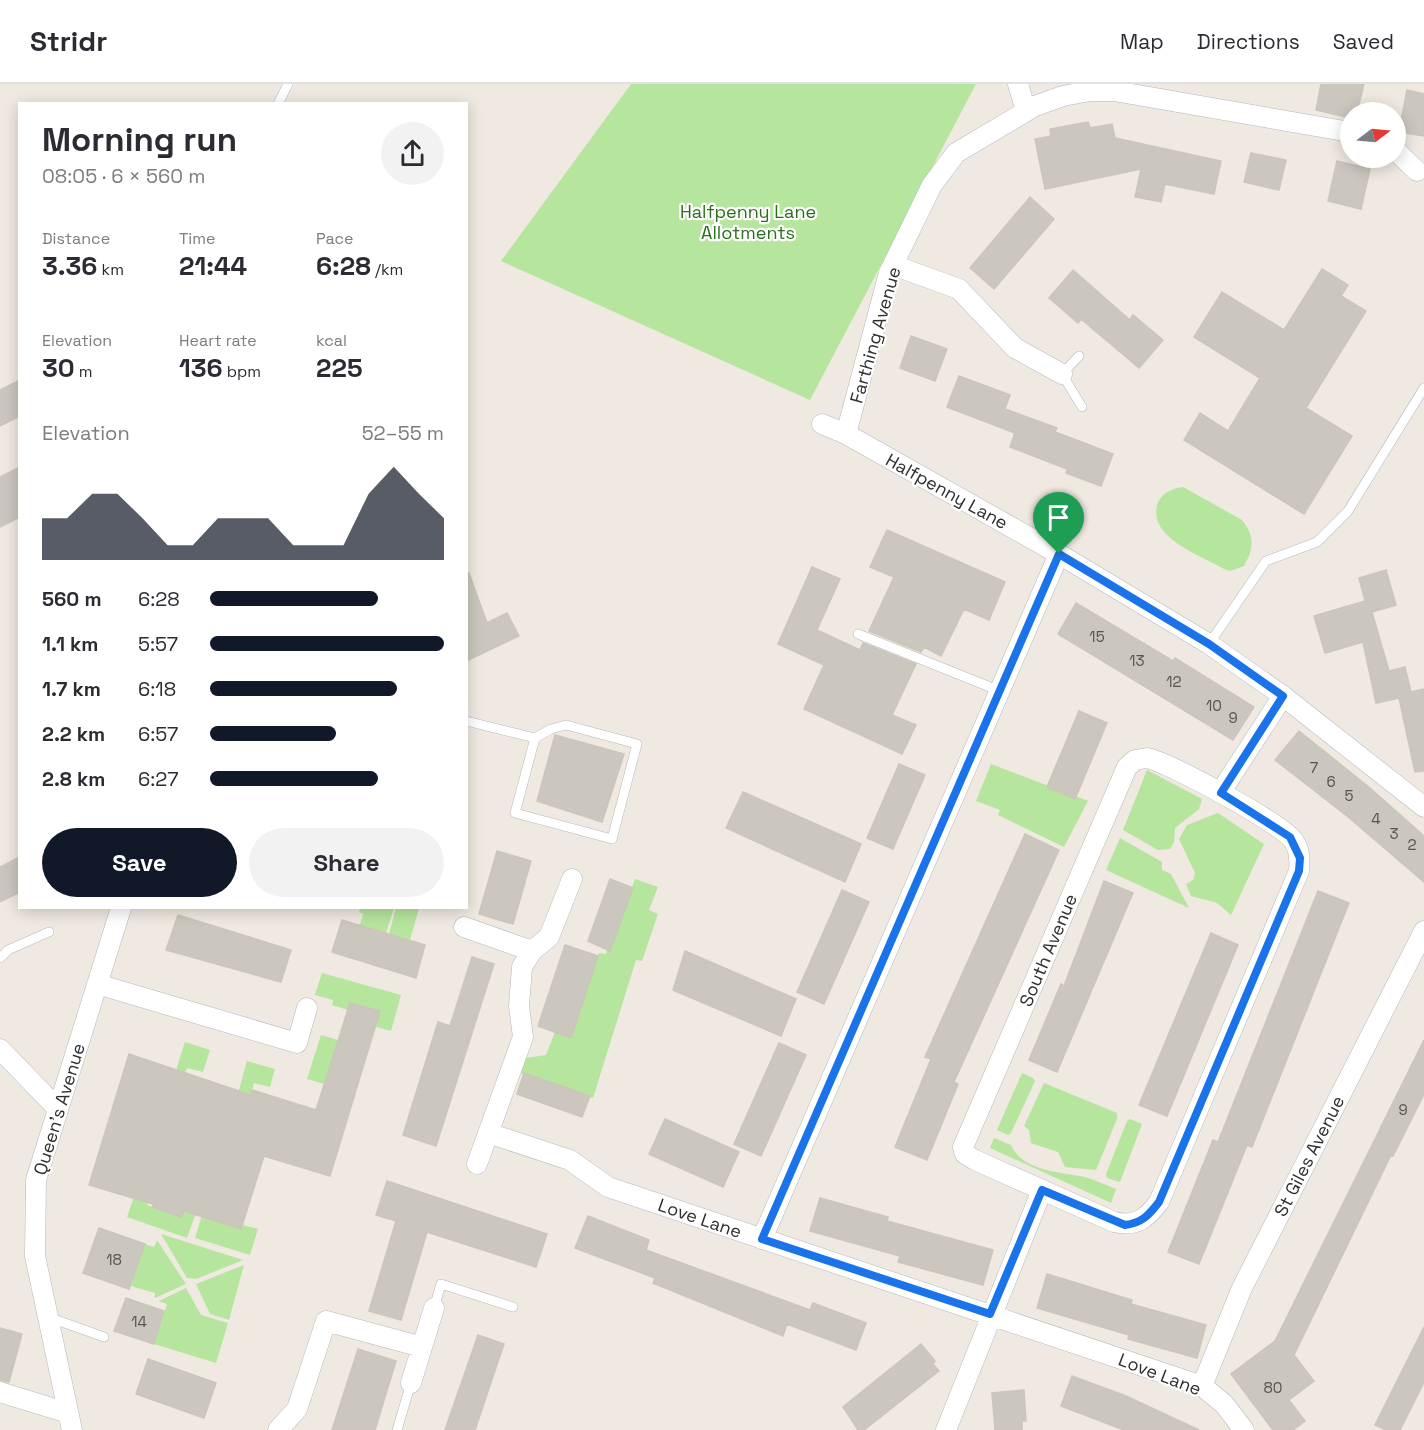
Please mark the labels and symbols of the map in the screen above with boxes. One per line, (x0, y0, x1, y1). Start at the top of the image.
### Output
north arrow (1340, 102, 1406, 168)
park label: Halfpenny Lane Allotments (680, 200, 816, 244)
street label: Farthing Avenue (845, 264, 905, 406)
street label: Halfpenny Lane (882, 448, 1012, 534)
pin (1033, 492, 1084, 554)
house number: 15 (1089, 627, 1105, 646)
house number: 13 (1129, 651, 1145, 670)
house number: 12 (1166, 672, 1182, 691)
house number: 10 (1206, 696, 1222, 715)
house number: 9 (1228, 708, 1238, 727)
house number: 7 (1310, 758, 1318, 777)
house number: 6 (1326, 772, 1336, 791)
house number: 5 (1345, 786, 1354, 805)
house number: 4 (1371, 809, 1381, 828)
house number: 3 (1389, 824, 1399, 843)
house number: 2 (1407, 835, 1417, 854)
street label: South Avenue (1014, 890, 1082, 1010)
street label: Queen's Avenue (28, 1040, 90, 1178)
street label: St Giles Avenue (1269, 1092, 1349, 1220)
house number: 9 (1398, 1100, 1408, 1119)
street label: Love Lane (655, 1193, 745, 1243)
house number: 18 (106, 1250, 122, 1269)
house number: 14 (131, 1312, 147, 1331)
street label: Love Lane (1115, 1348, 1205, 1400)
house number: 80 (1264, 1378, 1282, 1397)

